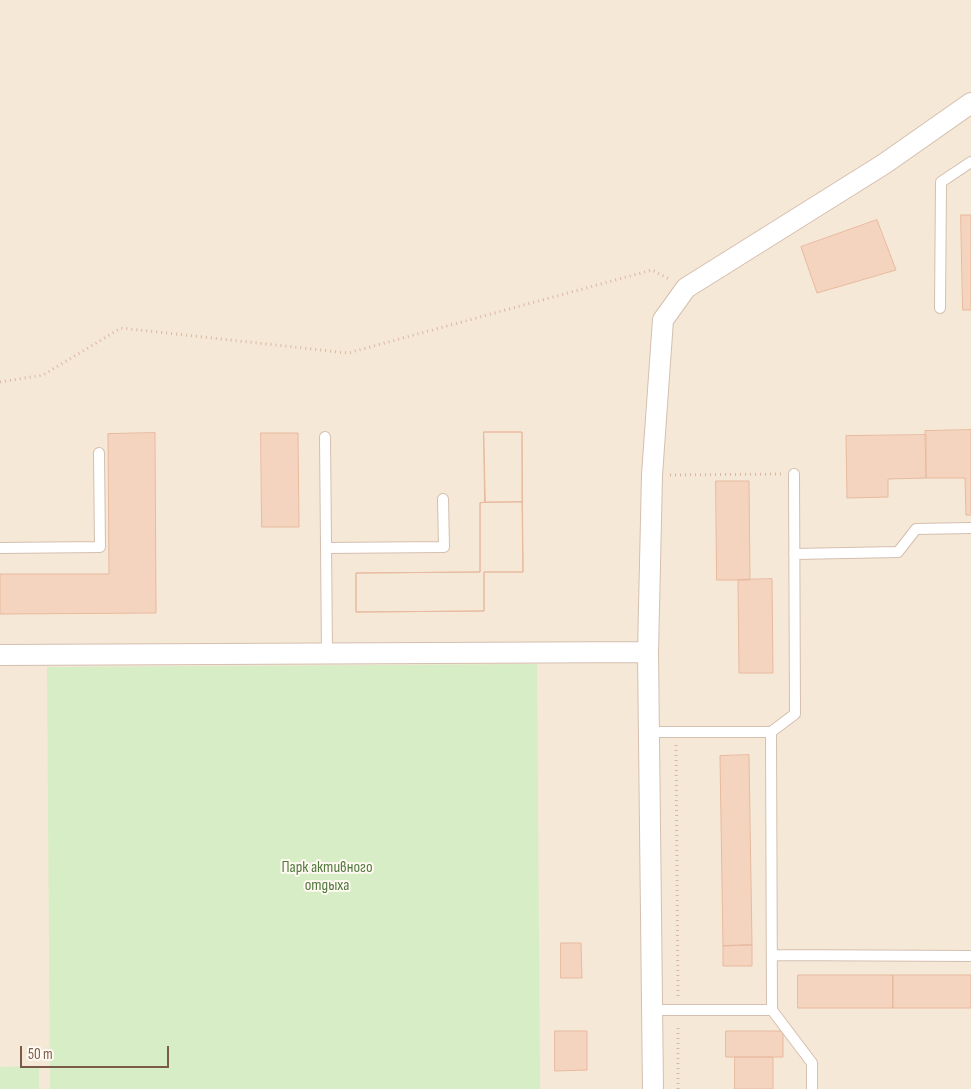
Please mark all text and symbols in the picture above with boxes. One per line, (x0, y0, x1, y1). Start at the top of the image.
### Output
park label: Парк активного отдыха (281, 858, 373, 896)
scale bar (22, 1036, 171, 1068)
text: 50 m (28, 1045, 53, 1064)

